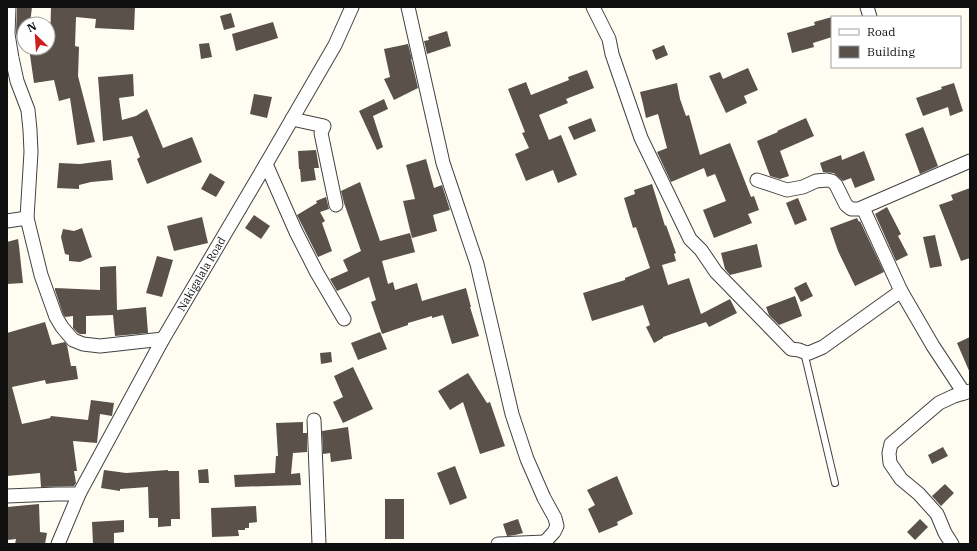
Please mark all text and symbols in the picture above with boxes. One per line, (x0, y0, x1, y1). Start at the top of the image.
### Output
north arrow (16, 16, 56, 56)
legend (831, 16, 961, 68)
text: N (25, 19, 39, 35)
text: Road (867, 24, 896, 39)
text: Building (867, 44, 915, 59)
street label: Nakigalala Road (174, 234, 229, 314)

